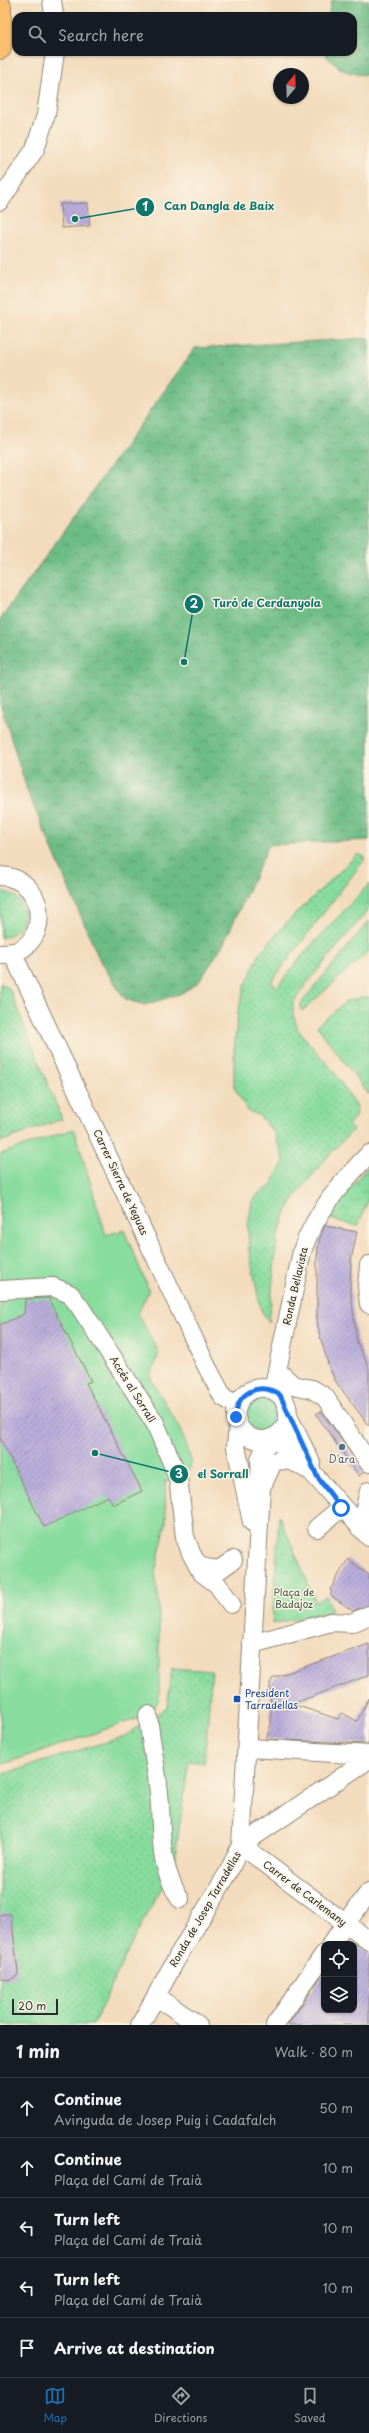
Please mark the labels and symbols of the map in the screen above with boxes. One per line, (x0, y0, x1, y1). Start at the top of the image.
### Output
north arrow (273, 68, 309, 104)
callout: Can Dangla de Baix (135, 195, 282, 218)
text: 1 (142, 197, 148, 215)
text: Can Dangla de Baix (164, 197, 274, 214)
callout: Turó de Cerdanyola (184, 592, 330, 615)
text: 2 (190, 594, 199, 612)
text: Turó de Cerdanyola (213, 594, 322, 611)
street label: Carrer Sierra de Yeguas (90, 1126, 153, 1238)
street label: Ronda Bellavista (278, 1245, 311, 1327)
street label: Accés al Sorrall (107, 1352, 160, 1425)
route end (227, 1408, 245, 1426)
marker: D'ara (337, 1442, 347, 1452)
place label: D'ara (329, 1451, 356, 1466)
callout: el Sorrall (169, 1462, 256, 1485)
text: 3 (175, 1464, 183, 1482)
text: el Sorrall (198, 1465, 248, 1482)
route start (332, 1499, 350, 1517)
park label: Plaça de Badajoz (274, 1584, 315, 1611)
place label: President Tarradellas (245, 1685, 299, 1712)
marker: President Tarradellas (232, 1694, 242, 1704)
street label: Ronda de Josep Tarradellas (165, 1848, 244, 1969)
street label: Carrer de Carlemany (260, 1856, 351, 1929)
scale bar (12, 1997, 58, 2016)

